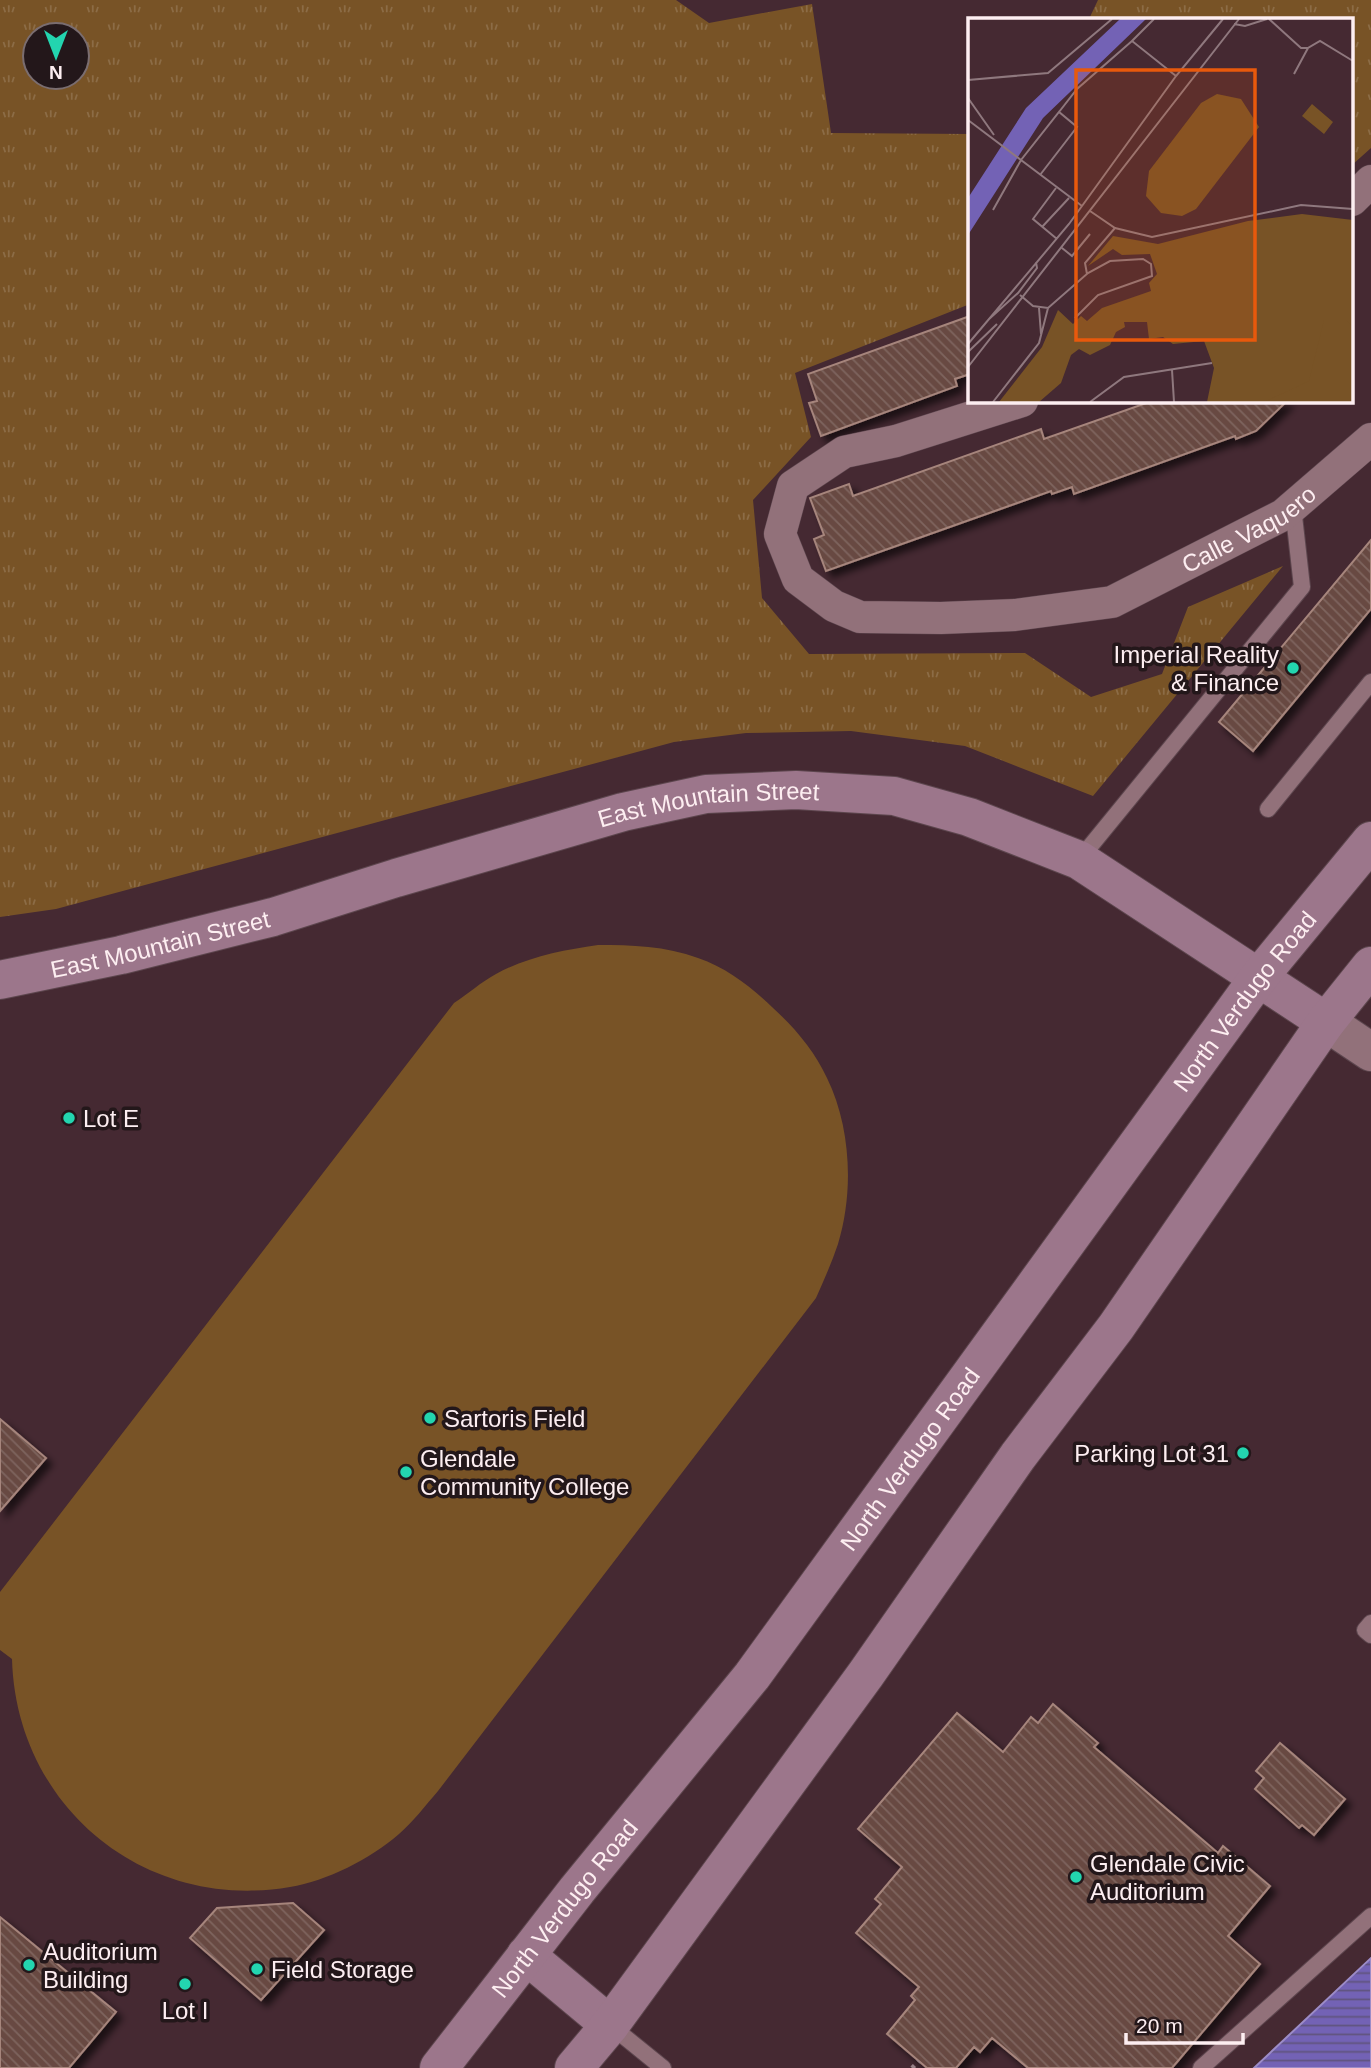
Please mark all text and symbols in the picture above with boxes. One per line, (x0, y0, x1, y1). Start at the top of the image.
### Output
inset map (968, 18, 1354, 402)
north arrow (21, 21, 91, 91)
text: N (49, 62, 63, 83)
street label: Calle Vaquero (1177, 480, 1321, 578)
place label: Imperial Reality & Finance (1114, 641, 1279, 696)
marker: Imperial Reality & Finance (1285, 660, 1301, 676)
street label: East Mountain Street (594, 776, 821, 832)
street label: East Mountain Street (48, 905, 273, 983)
street label: North Verdugo Road (1167, 906, 1321, 1096)
place label: Lot E (83, 1105, 139, 1132)
marker: Lot E (61, 1110, 77, 1126)
street label: North Verdugo Road (834, 1362, 985, 1555)
place label: Sartoris Field (444, 1405, 585, 1432)
marker: Sartoris Field (422, 1410, 438, 1426)
place label: Parking Lot 31 (1074, 1440, 1229, 1467)
place label: Glendale Community College (420, 1445, 629, 1500)
marker: Parking Lot 31 (1235, 1445, 1251, 1461)
marker: Glendale Community College (398, 1464, 414, 1480)
street label: North Verdugo Road (486, 1814, 643, 2002)
place label: Glendale Civic Auditorium (1090, 1850, 1245, 1905)
marker: Glendale Civic Auditorium (1068, 1869, 1084, 1885)
place label: Auditorium Building (43, 1938, 158, 1993)
place label: Field Storage (271, 1956, 414, 1983)
marker: Auditorium Building (21, 1957, 37, 1973)
marker: Field Storage (249, 1961, 265, 1977)
marker: Lot I (177, 1976, 193, 1992)
place label: Lot I (162, 1997, 208, 2024)
scale bar (1126, 2002, 1243, 2046)
text: 20 m (1136, 2014, 1183, 2037)

